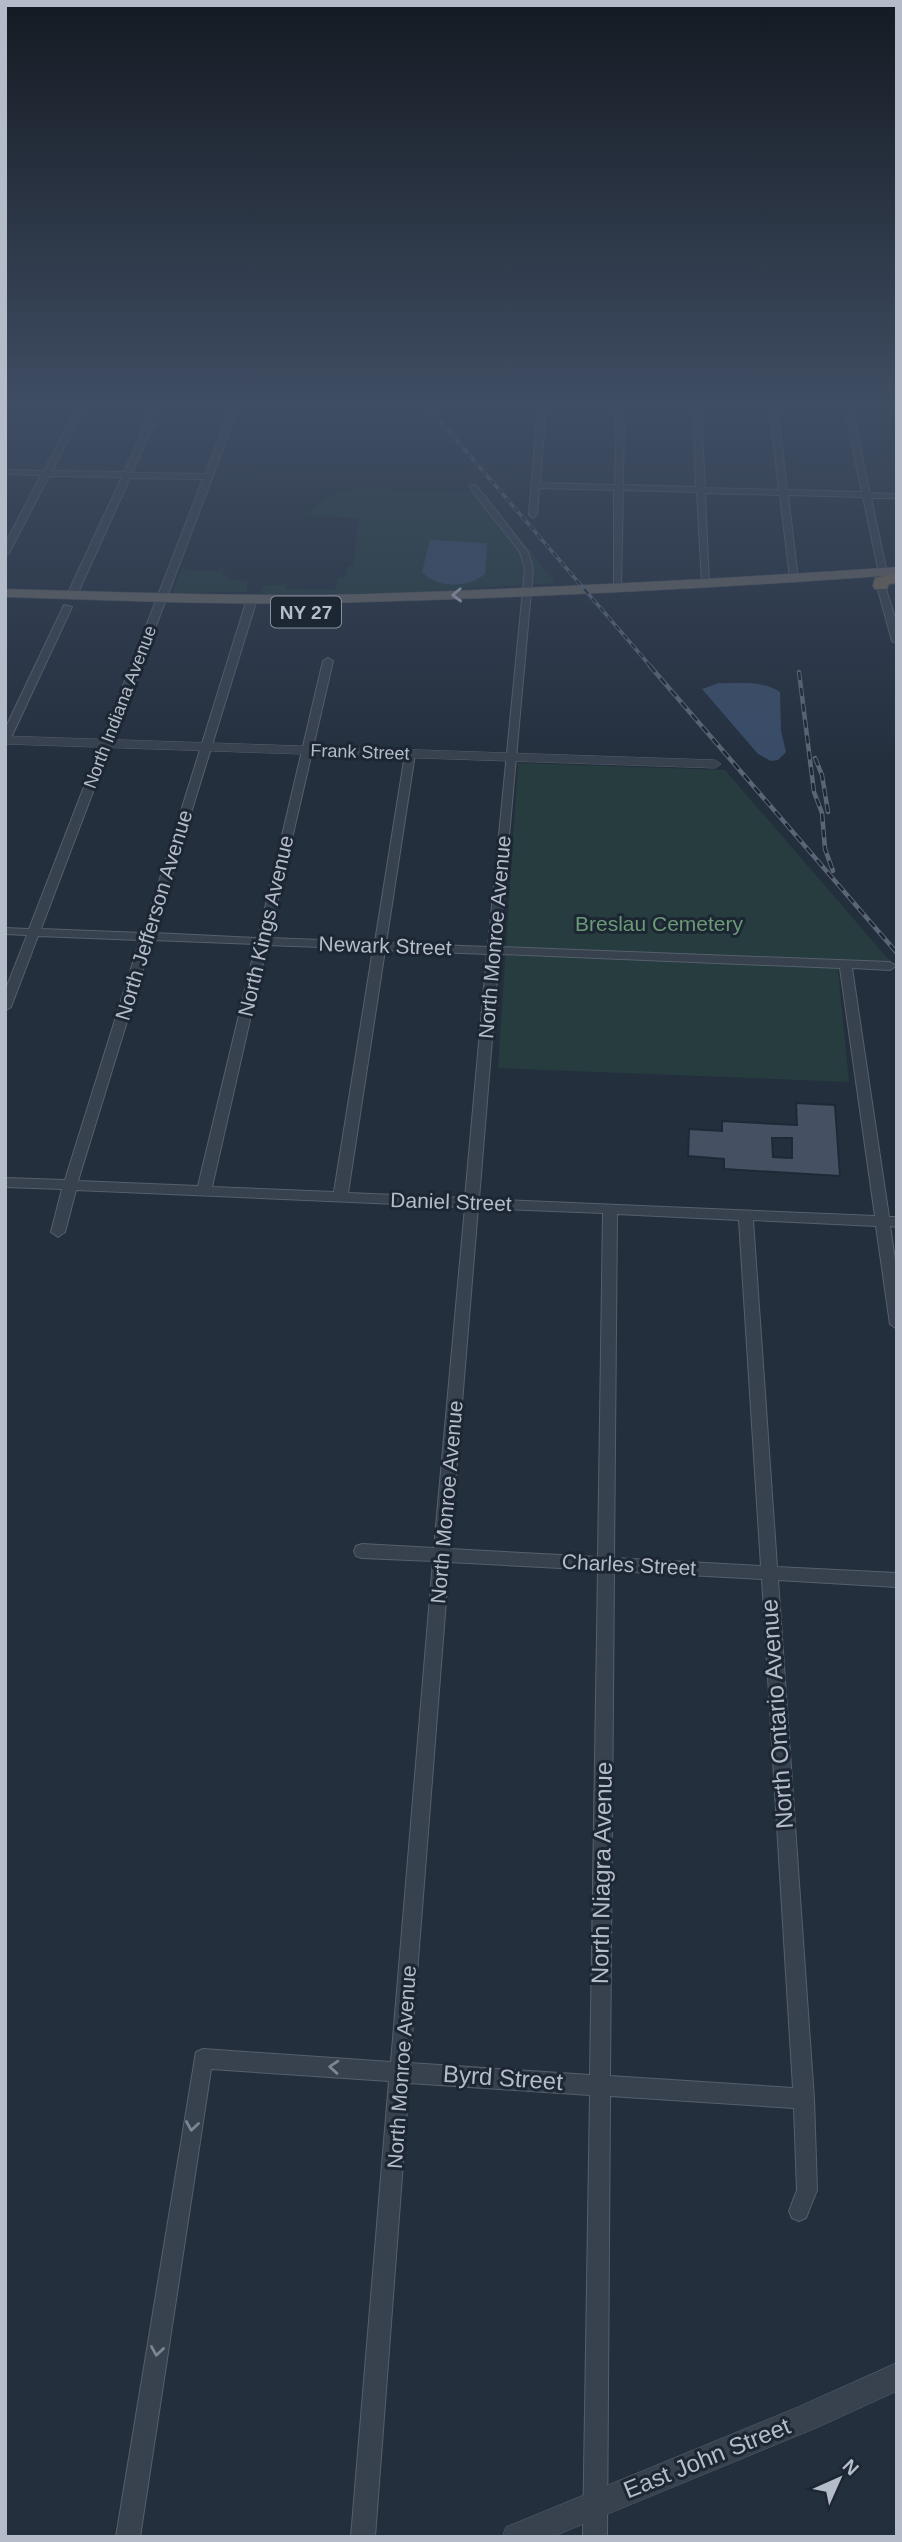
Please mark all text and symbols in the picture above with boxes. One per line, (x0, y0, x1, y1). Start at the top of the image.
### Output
one-way arrow (452, 588, 463, 603)
road number: NY 27 (271, 596, 341, 628)
street label: North Indiana Avenue (80, 623, 160, 791)
street label: Frank Street (310, 740, 410, 764)
street label: North Jefferson Avenue (111, 807, 196, 1023)
street label: North Kings Avenue (233, 833, 298, 1019)
street label: North Monroe Avenue (474, 834, 515, 1040)
park label: Breslau Cemetery (575, 912, 744, 935)
street label: Newark Street (318, 932, 452, 959)
street label: Daniel Street (390, 1188, 512, 1215)
street label: North Monroe Avenue (426, 1399, 467, 1605)
street label: Charles Street (561, 1550, 697, 1580)
street label: North Ontario Avenue (755, 1598, 798, 1830)
street label: North Niagra Avenue (586, 1762, 617, 1984)
street label: North Monroe Avenue (383, 1964, 420, 2169)
one-way arrow (328, 2060, 339, 2075)
street label: Byrd Street (442, 2060, 564, 2095)
one-way arrow (185, 2120, 200, 2132)
one-way arrow (150, 2345, 165, 2357)
street label: East John Street (619, 2412, 794, 2503)
north arrow (804, 2444, 874, 2514)
text: N (838, 2455, 863, 2480)

